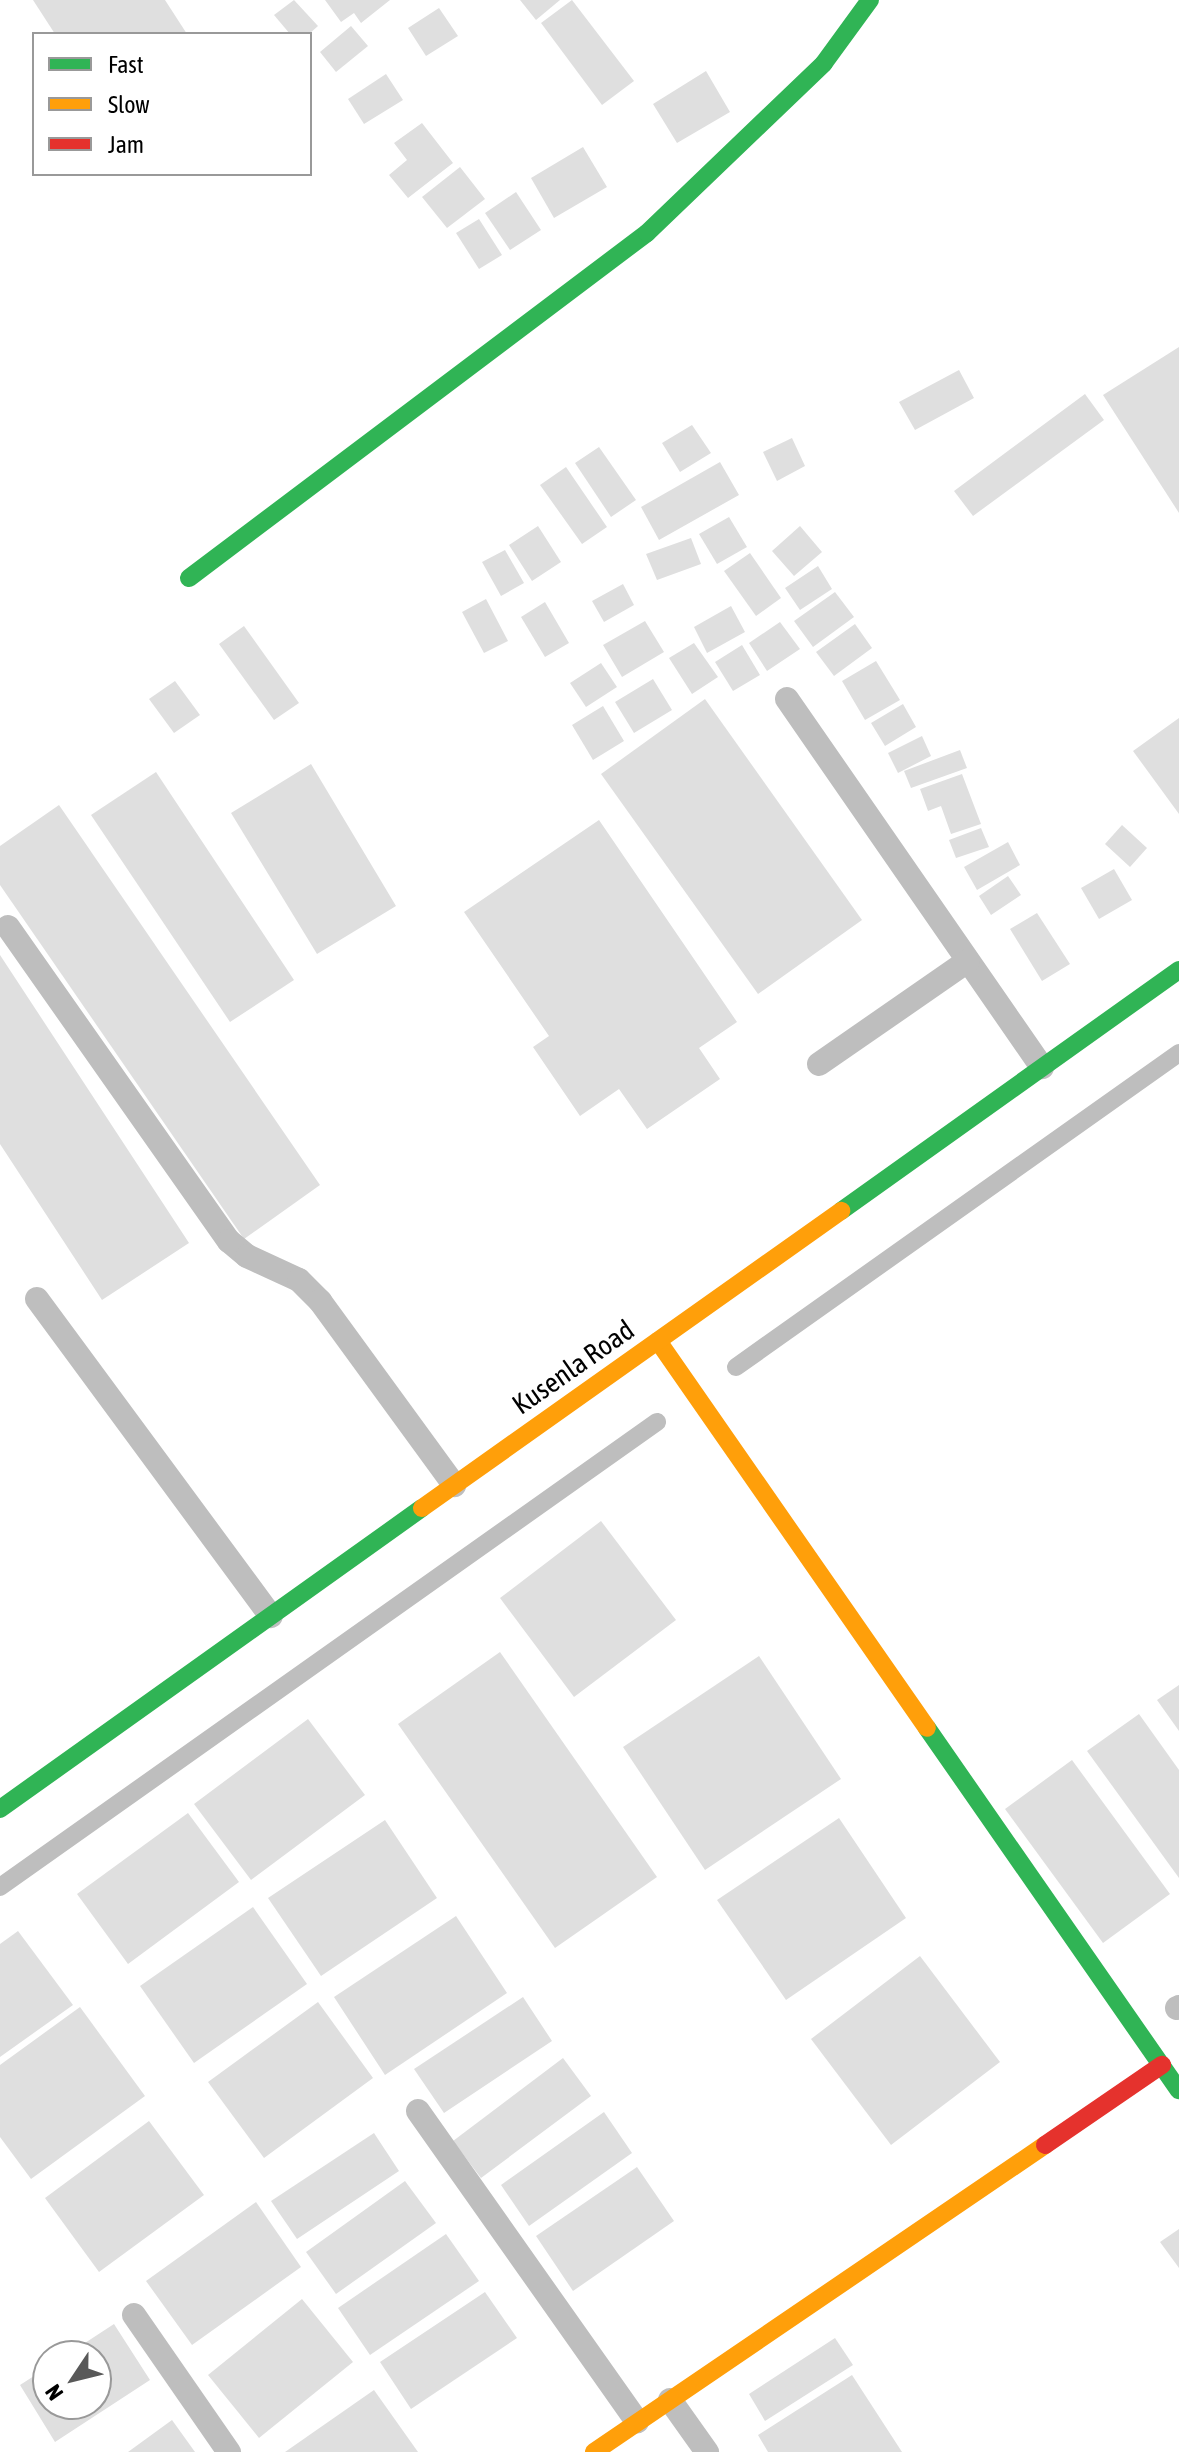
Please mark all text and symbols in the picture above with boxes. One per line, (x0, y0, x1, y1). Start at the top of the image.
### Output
legend (32, 32, 312, 176)
text: Fast (108, 51, 144, 78)
text: Slow (108, 91, 150, 118)
text: Jam (108, 131, 144, 158)
street label: Kusenla Road (506, 1313, 640, 1421)
north arrow (32, 2340, 112, 2420)
text: N (40, 2380, 68, 2405)

